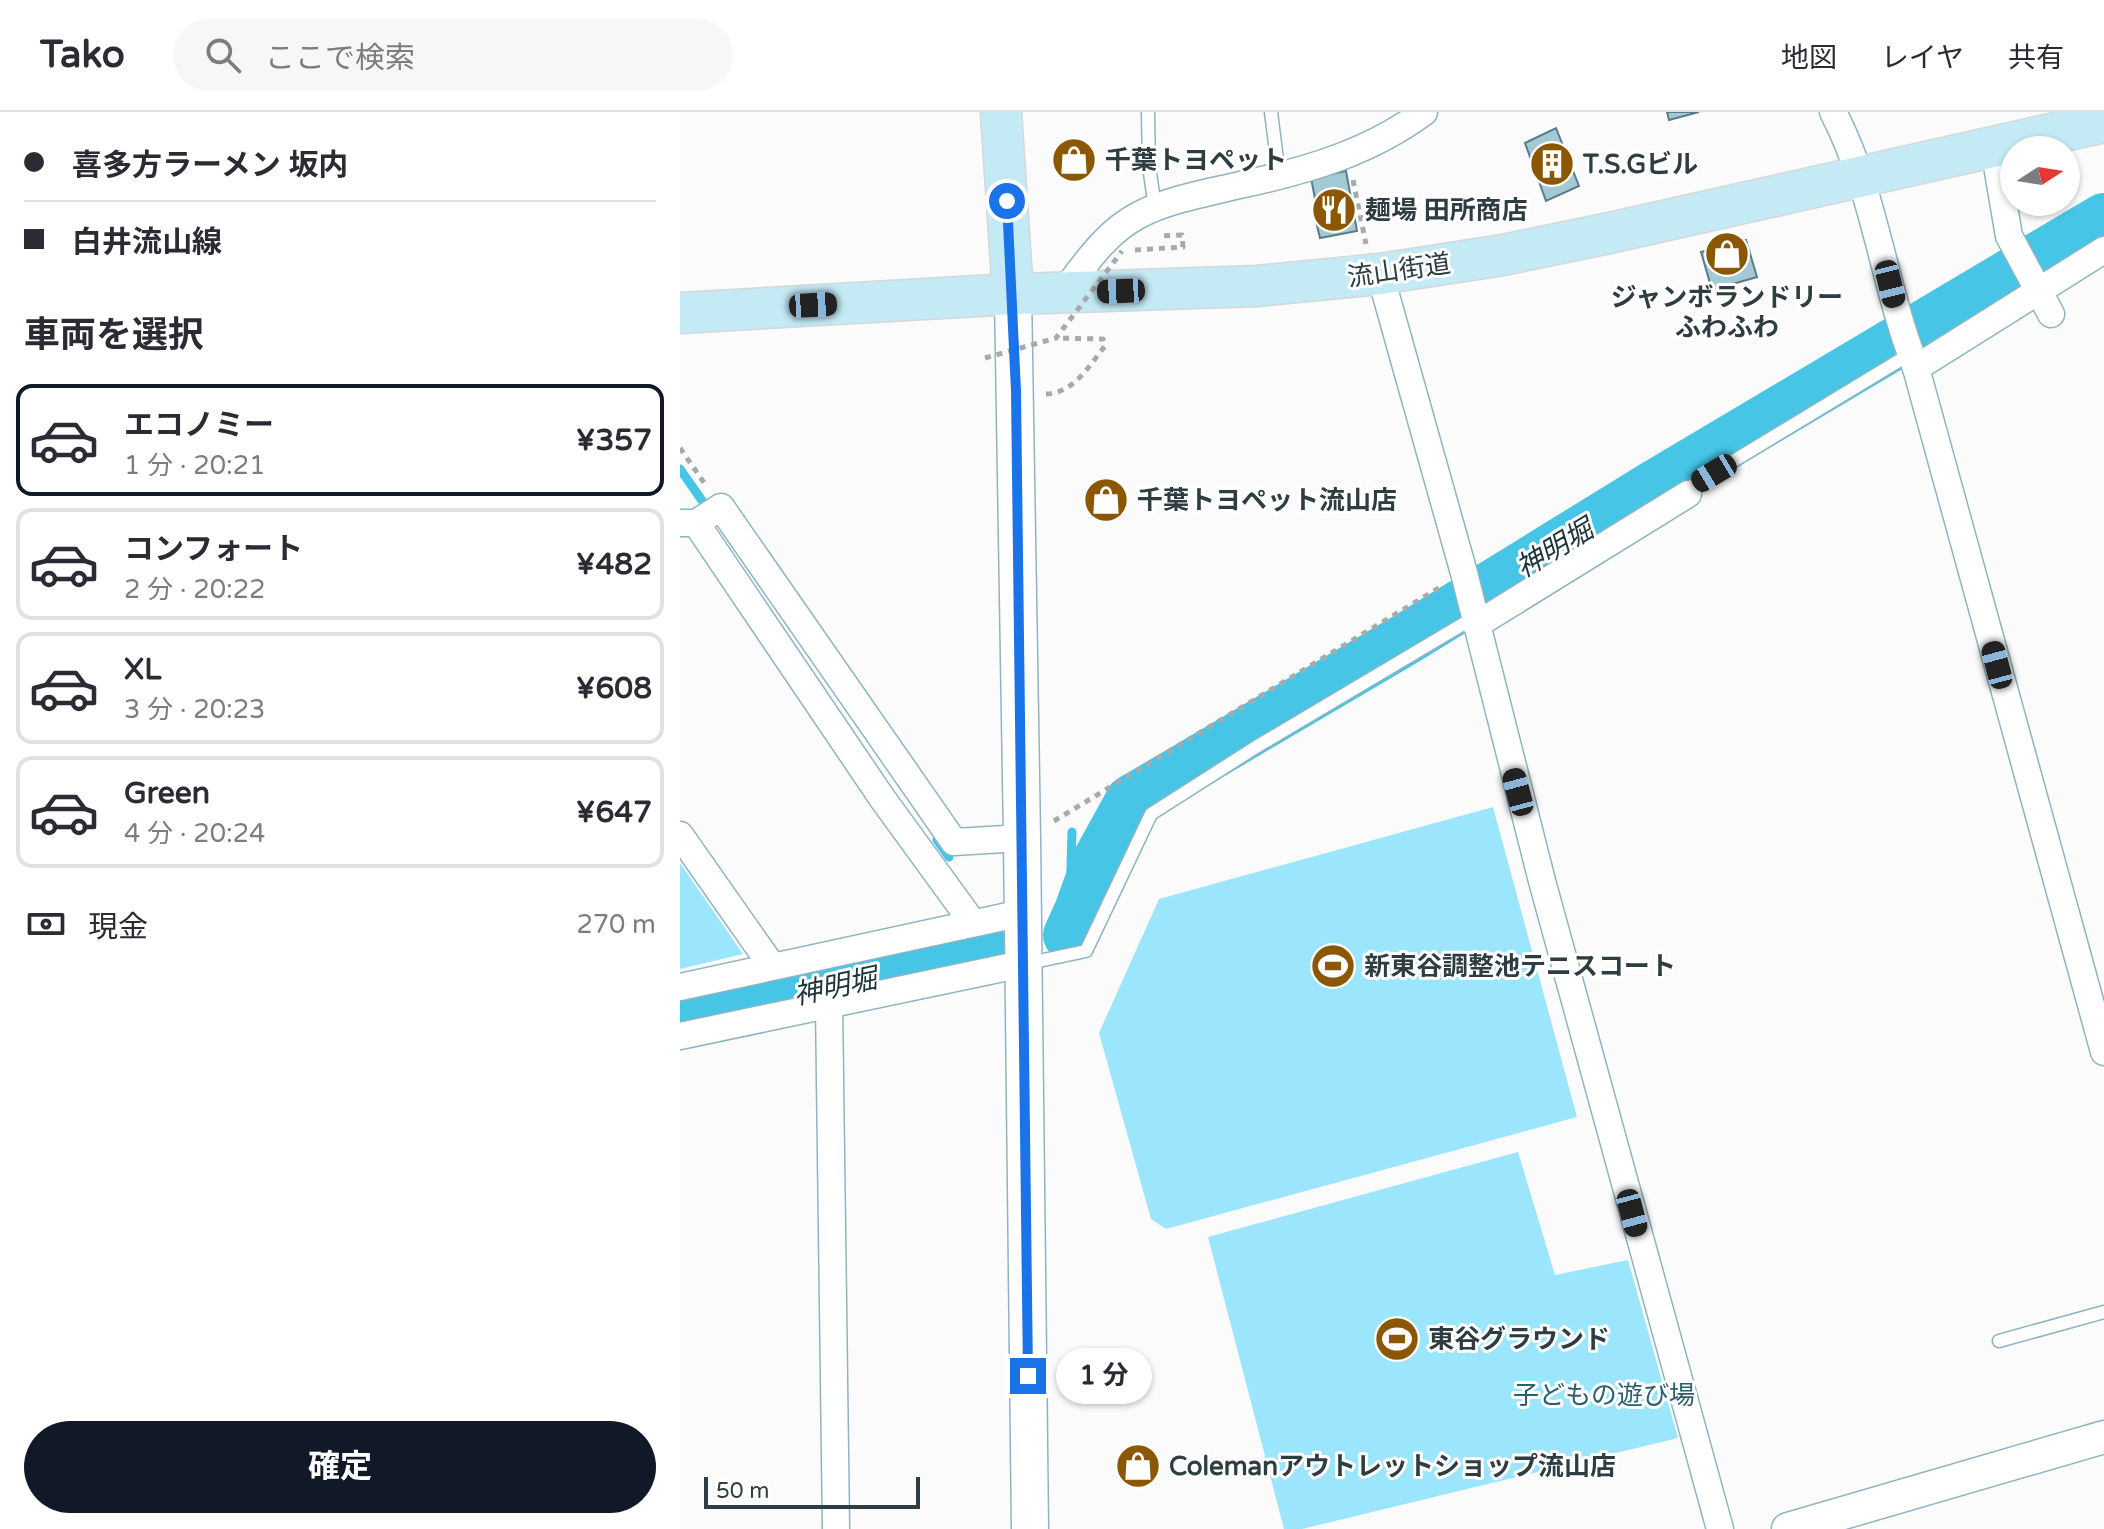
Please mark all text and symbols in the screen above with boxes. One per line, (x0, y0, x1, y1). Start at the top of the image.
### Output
search box (173, 19, 733, 91)
text: Tako (40, 32, 125, 78)
icon: search (201, 33, 245, 77)
text: ここで検索 (265, 40, 415, 77)
text: 地図 (1781, 41, 1837, 75)
text: レイヤ (1881, 41, 1964, 75)
text: 共有 (2008, 41, 2064, 75)
shop icon: 千葉トヨペット (1050, 136, 1098, 184)
north arrow (2000, 136, 2080, 216)
map controls (2000, 136, 2080, 216)
building icon: T.S.Gビル (1528, 140, 1576, 188)
place label: 千葉トヨペット (1105, 145, 1287, 176)
text: 喜多方ラーメン 坂内 (72, 147, 349, 184)
place label: T.S.Gビル (1582, 149, 1698, 180)
route start (989, 183, 1025, 219)
restaurant icon: 麺場 田所商店 (1310, 186, 1358, 234)
place label: 麺場 田所商店 (1365, 195, 1528, 226)
text: 白井流山線 (72, 224, 222, 261)
shop icon: ジャンボランドリー ふわふわ (1703, 230, 1751, 278)
street label: 流山街道 (1345, 248, 1453, 293)
car (1873, 258, 1907, 310)
car (1097, 278, 1145, 304)
place label: ジャンボランドリー ふわふわ (1611, 282, 1843, 343)
car (788, 292, 838, 318)
text: 車両を選択 (24, 314, 204, 357)
icon: car (28, 404, 100, 476)
text: エコノミー (124, 407, 274, 444)
text: ¥357 (576, 422, 652, 459)
text: 1 分 · 20:21 (124, 450, 265, 481)
car (1687, 450, 1741, 496)
shop icon: 千葉トヨペット流山店 (1082, 476, 1130, 524)
place label: 千葉トヨペット流山店 (1137, 485, 1397, 516)
water label: 神明堀 (1510, 511, 1603, 585)
icon: car (28, 528, 100, 600)
text: コンフォート (124, 531, 303, 568)
text: ¥482 (576, 546, 652, 583)
text: 2 分 · 20:22 (124, 574, 265, 605)
car (1979, 639, 2015, 691)
text: XL (124, 651, 161, 688)
icon: car (28, 652, 100, 724)
text: ¥608 (576, 670, 652, 707)
text: 3 分 · 20:23 (124, 694, 265, 725)
car (1500, 766, 1536, 818)
text: Green (124, 775, 210, 812)
icon: car (28, 776, 100, 848)
text: ¥647 (576, 794, 652, 831)
text: 4 分 · 20:24 (124, 818, 265, 849)
icon: cash (24, 902, 68, 946)
text: 現金 (88, 909, 148, 946)
text: 270 m (576, 909, 656, 940)
sports icon: 新東谷調整池テニスコート (1309, 942, 1357, 990)
place label: 新東谷調整池テニスコート (1364, 951, 1676, 982)
water label: 神明堀 (791, 961, 884, 1012)
car (1614, 1187, 1650, 1239)
sports icon: 東谷グラウンド (1373, 1315, 1421, 1363)
place label: 東谷グラウンド (1428, 1324, 1610, 1355)
callout: 1 分 (1056, 1348, 1152, 1404)
route end (1010, 1358, 1046, 1394)
text: 1 分 (1079, 1360, 1129, 1391)
park label: 子どもの遊び場 (1513, 1380, 1695, 1411)
button: 確定 (24, 1421, 656, 1513)
shop icon: Colemanアウトレットショップ流山店 (1114, 1442, 1162, 1490)
place label: Colemanアウトレットショップ流山店 (1169, 1451, 1616, 1482)
scale bar (704, 1473, 920, 1509)
text: 50 m (716, 1478, 770, 1504)

